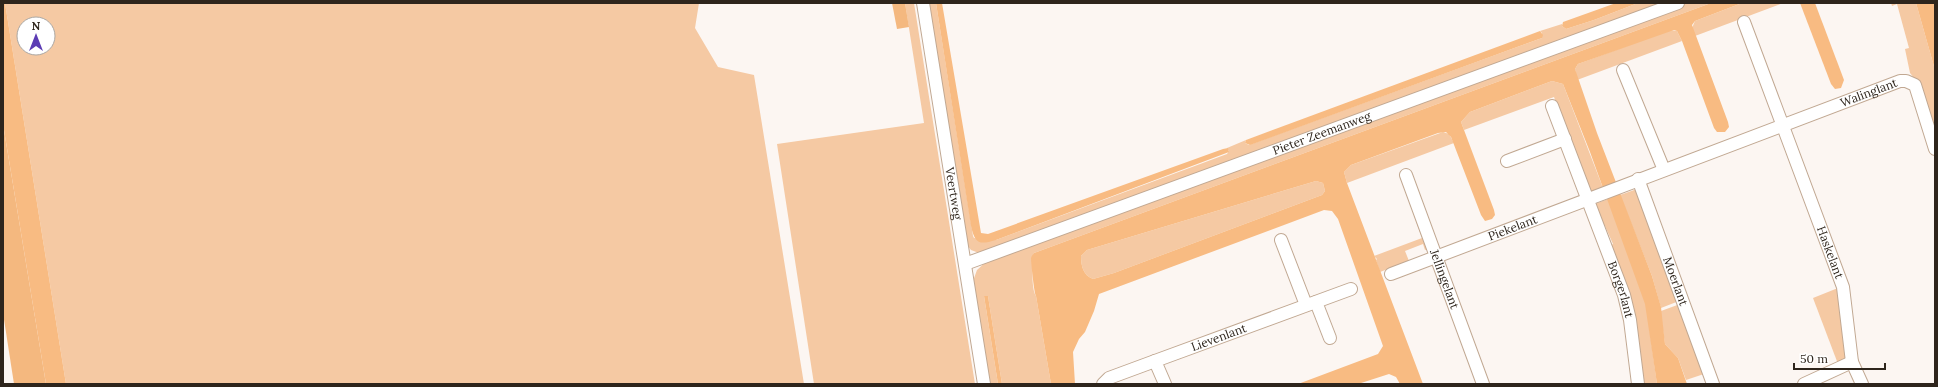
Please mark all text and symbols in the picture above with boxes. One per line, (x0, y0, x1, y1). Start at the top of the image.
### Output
north arrow (16, 16, 56, 56)
text: N (32, 19, 41, 33)
street label: Walinglant (1838, 75, 1900, 110)
street label: Pieter Zeemanweg (1270, 108, 1373, 158)
street label: Veertweg (942, 165, 966, 221)
street label: Piekelant (1486, 211, 1539, 244)
street label: Haskelant (1814, 224, 1847, 281)
street label: Jellingelant (1427, 246, 1463, 311)
street label: Moerlant (1660, 255, 1692, 308)
street label: Borgerlant (1605, 259, 1637, 320)
street label: Lievenlant (1189, 320, 1249, 354)
scale bar (1794, 345, 1885, 371)
text: 50 m (1800, 351, 1828, 366)

